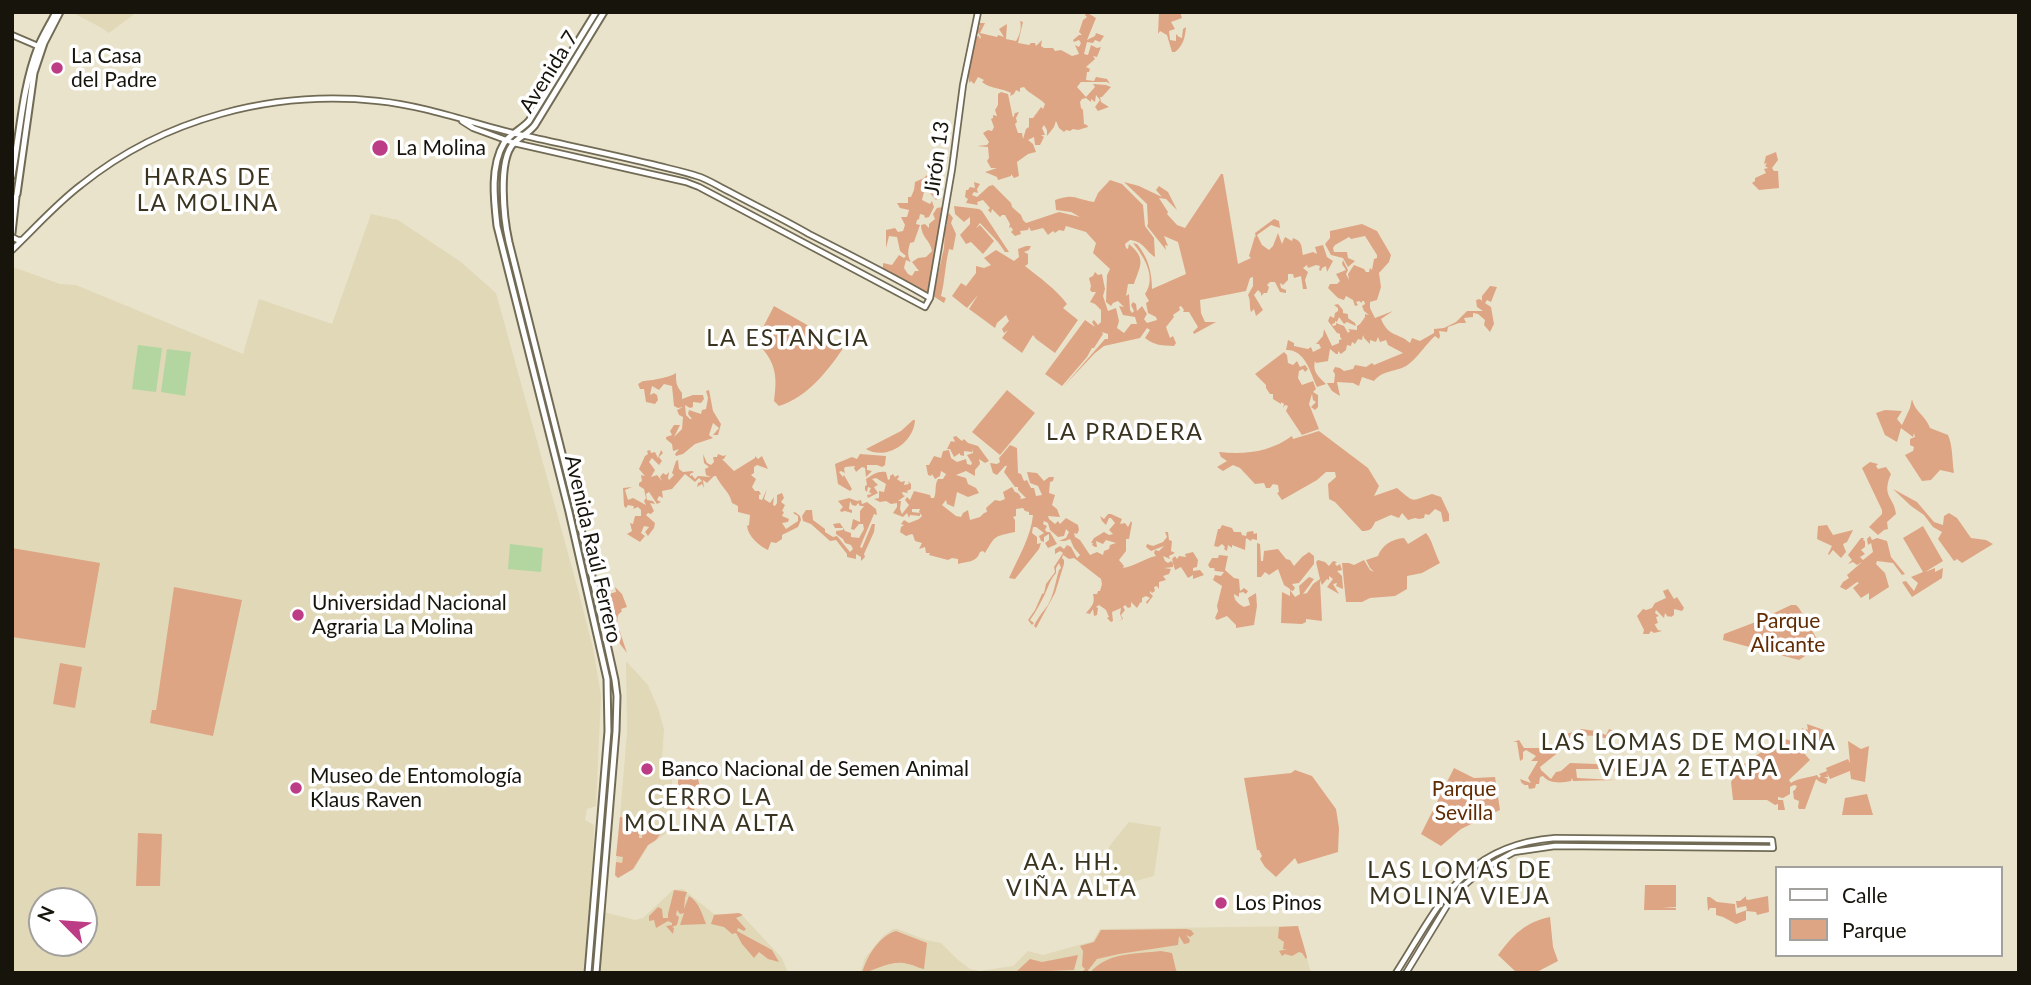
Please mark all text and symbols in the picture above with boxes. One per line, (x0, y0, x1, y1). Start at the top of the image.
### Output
street label: Avenida 7 (514, 27, 584, 117)
place label: La Casa del Padre (71, 43, 157, 93)
marker: La Casa del Padre (49, 60, 65, 76)
street label: Jirón 13 (919, 119, 955, 197)
place label: La Molina (396, 135, 486, 161)
marker: La Molina (370, 138, 390, 158)
district label: HARAS DE LA MOLINA (138, 164, 278, 218)
district label: LA ESTANCIA (708, 325, 868, 353)
district label: LA PRADERA (1047, 419, 1203, 447)
street label: Avenida Raúl Ferrero (559, 453, 627, 645)
place label: Universidad Nacional Agraria La Molina (312, 590, 507, 640)
marker: Universidad Nacional Agraria La Molina (290, 607, 306, 623)
park label: Parque Alicante (1751, 608, 1825, 658)
district label: LAS LOMAS DE MOLINA VIEJA 2 ETAPA (1543, 729, 1835, 783)
place label: Banco Nacional de Semen Animal (661, 756, 969, 782)
marker: Banco Nacional de Semen Animal (639, 761, 655, 777)
place label: Museo de Entomología Klaus Raven (310, 763, 522, 813)
park label: Parque Sevilla (1432, 776, 1496, 826)
marker: Museo de Entomología Klaus Raven (288, 780, 304, 796)
district label: CERRO LA MOLINA ALTA (625, 784, 795, 838)
district label: AA. HH. VIÑA ALTA (1007, 849, 1137, 903)
district label: LAS LOMAS DE MOLINA VIEJA (1369, 857, 1551, 911)
legend (1776, 866, 2003, 957)
text: Calle (1842, 882, 1887, 907)
north arrow (28, 887, 98, 957)
place label: Los Pinos (1235, 890, 1322, 916)
marker: Los Pinos (1213, 895, 1229, 911)
text: N (32, 902, 59, 925)
text: Parque (1842, 917, 1907, 942)

